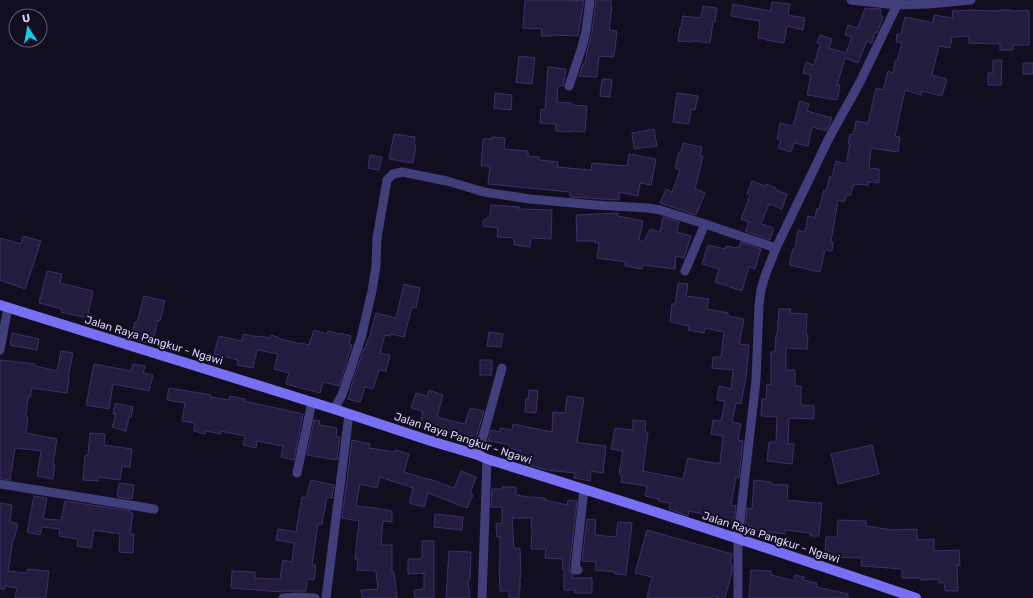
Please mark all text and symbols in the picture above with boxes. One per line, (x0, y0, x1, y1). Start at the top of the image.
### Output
north arrow (8, 8, 48, 48)
text: U (21, 12, 31, 26)
street label: Jalan Raya Pangkur - Ngawi (83, 313, 225, 368)
street label: Jalan Raya Pangkur - Ngawi (392, 410, 533, 467)
street label: Jalan Raya Pangkur - Ngawi (700, 509, 841, 566)

